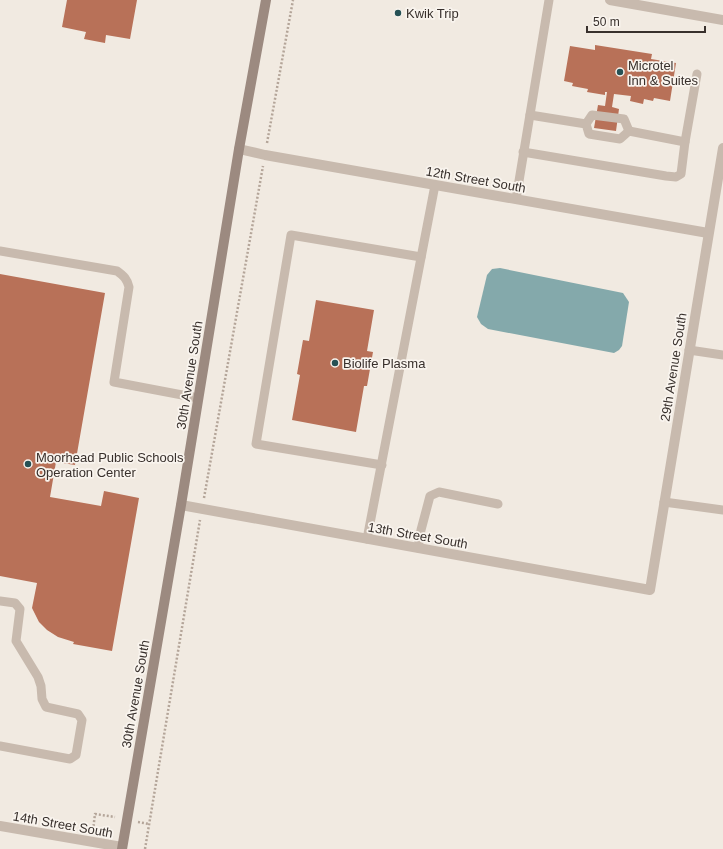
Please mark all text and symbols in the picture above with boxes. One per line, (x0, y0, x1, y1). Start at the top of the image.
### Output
place label: Kwik Trip (406, 6, 459, 21)
marker: Kwik Trip (393, 8, 403, 18)
scale bar (587, 8, 705, 34)
text: 50 m (593, 15, 620, 29)
place label: Microtel Inn & Suites (628, 58, 699, 88)
marker: Microtel Inn & Suites (615, 67, 625, 77)
street label: 12th Street South (425, 163, 527, 196)
street label: 29th Avenue South (658, 312, 689, 422)
street label: 30th Avenue South (174, 320, 205, 430)
place label: Biolife Plasma (343, 356, 426, 371)
marker: Biolife Plasma (330, 358, 340, 368)
place label: Moorhead Public Schools Operation Center (36, 450, 184, 480)
marker: Moorhead Public Schools Operation Center (23, 459, 33, 469)
street label: 13th Street South (367, 519, 469, 552)
street label: 30th Avenue South (119, 639, 152, 749)
street label: 14th Street South (12, 808, 114, 841)

